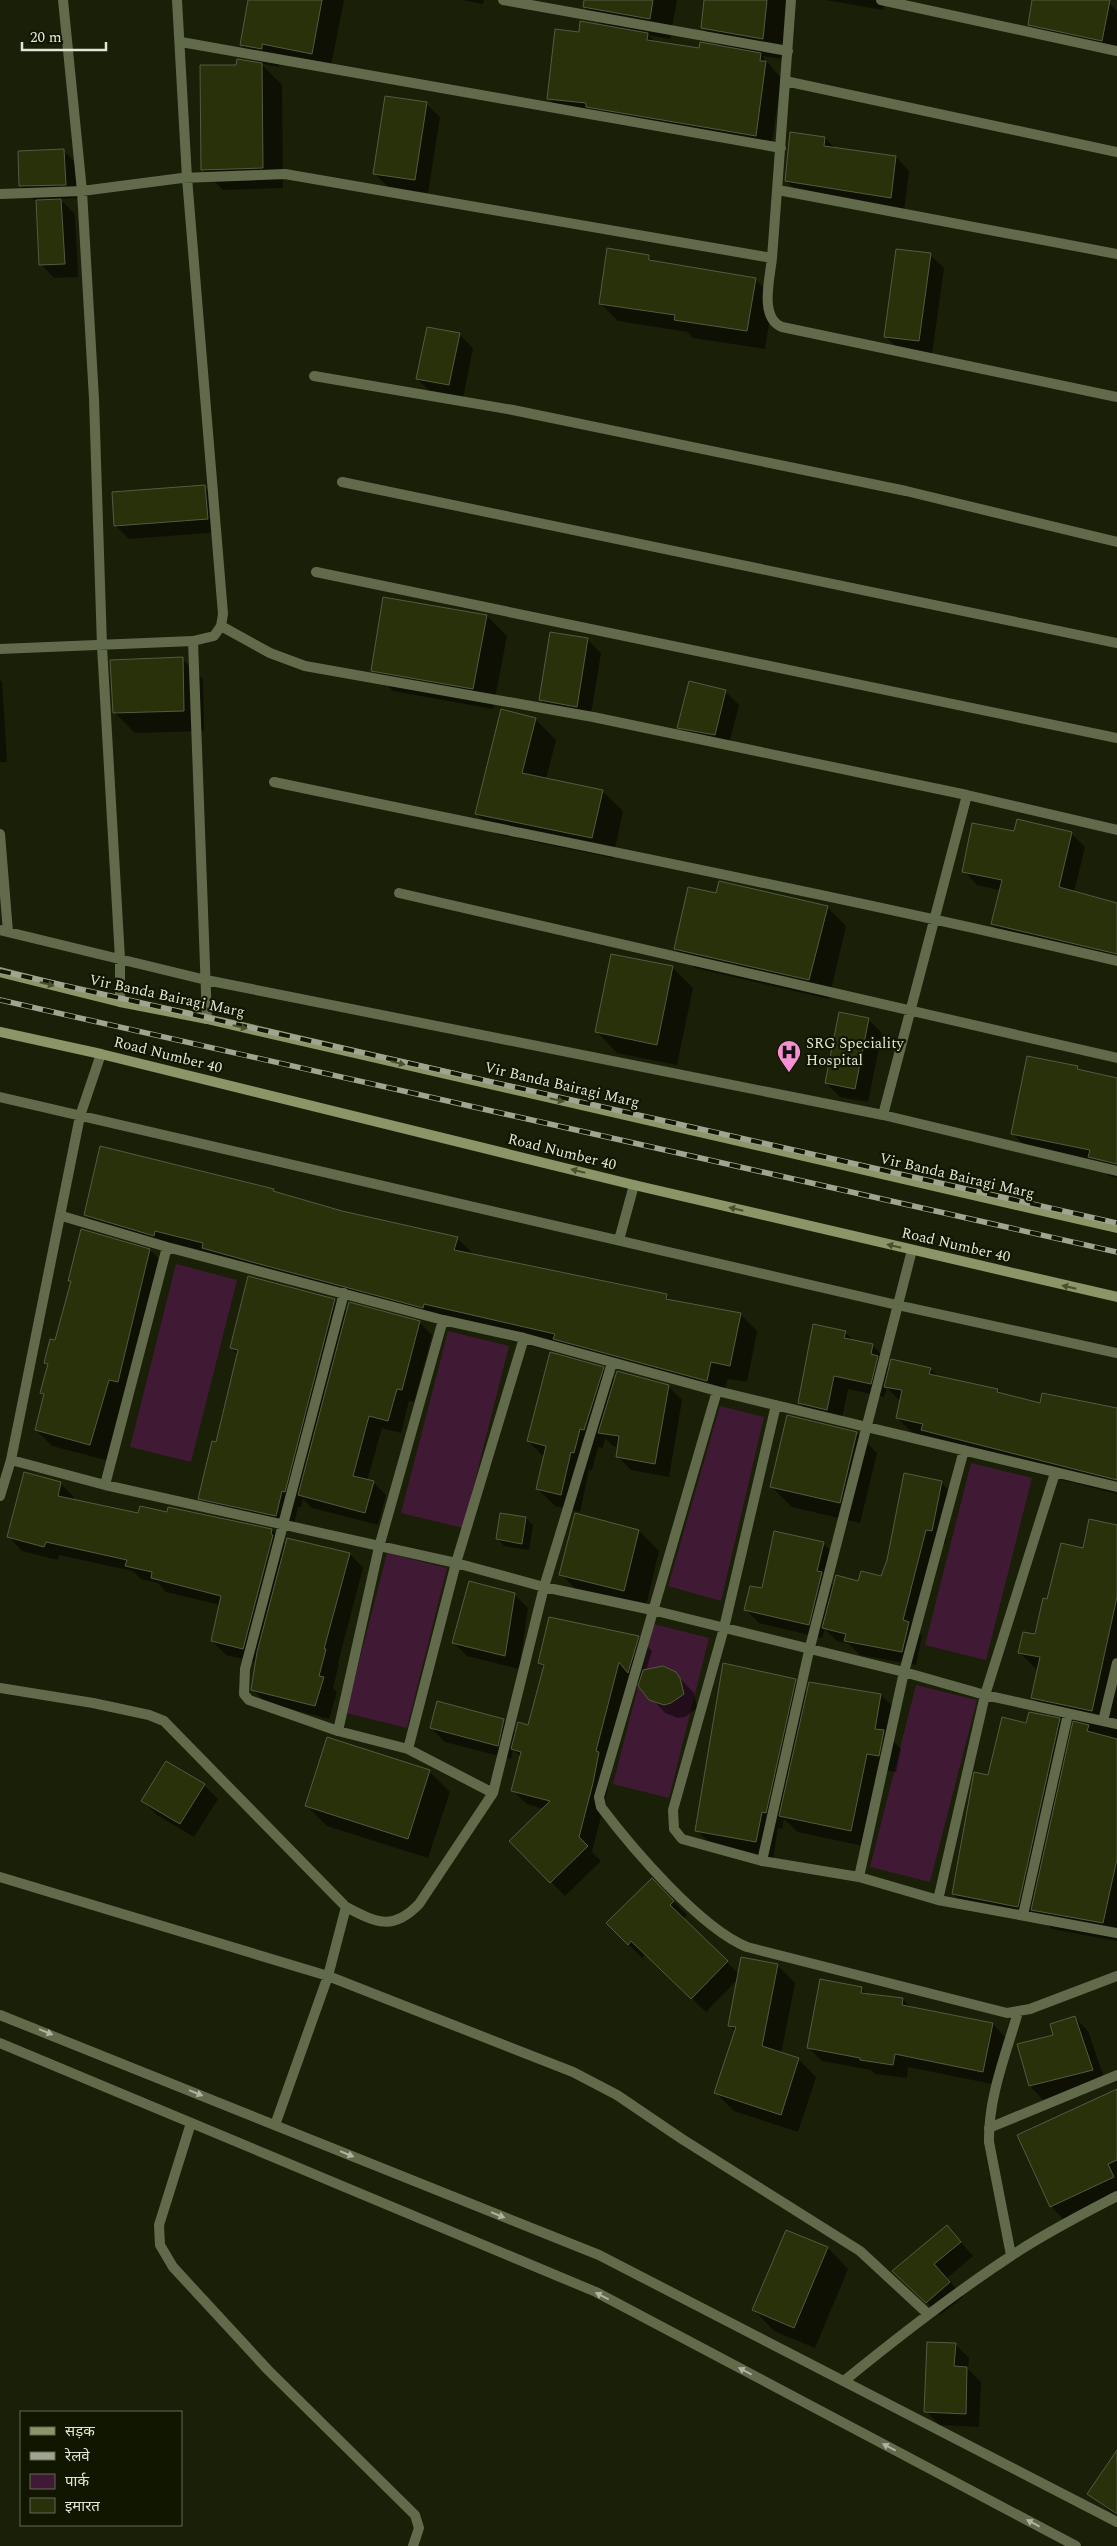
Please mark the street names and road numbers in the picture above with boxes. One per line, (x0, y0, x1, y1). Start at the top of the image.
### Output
street label: Vir Banda Bairagi Marg (87, 968, 247, 1024)
street label: Road Number 40 (111, 1030, 225, 1080)
street label: Vir Banda Bairagi Marg (482, 1056, 642, 1114)
street label: Road Number 40 (505, 1127, 619, 1177)
street label: Vir Banda Bairagi Marg (877, 1147, 1037, 1205)
street label: Road Number 40 (899, 1221, 1013, 1269)

